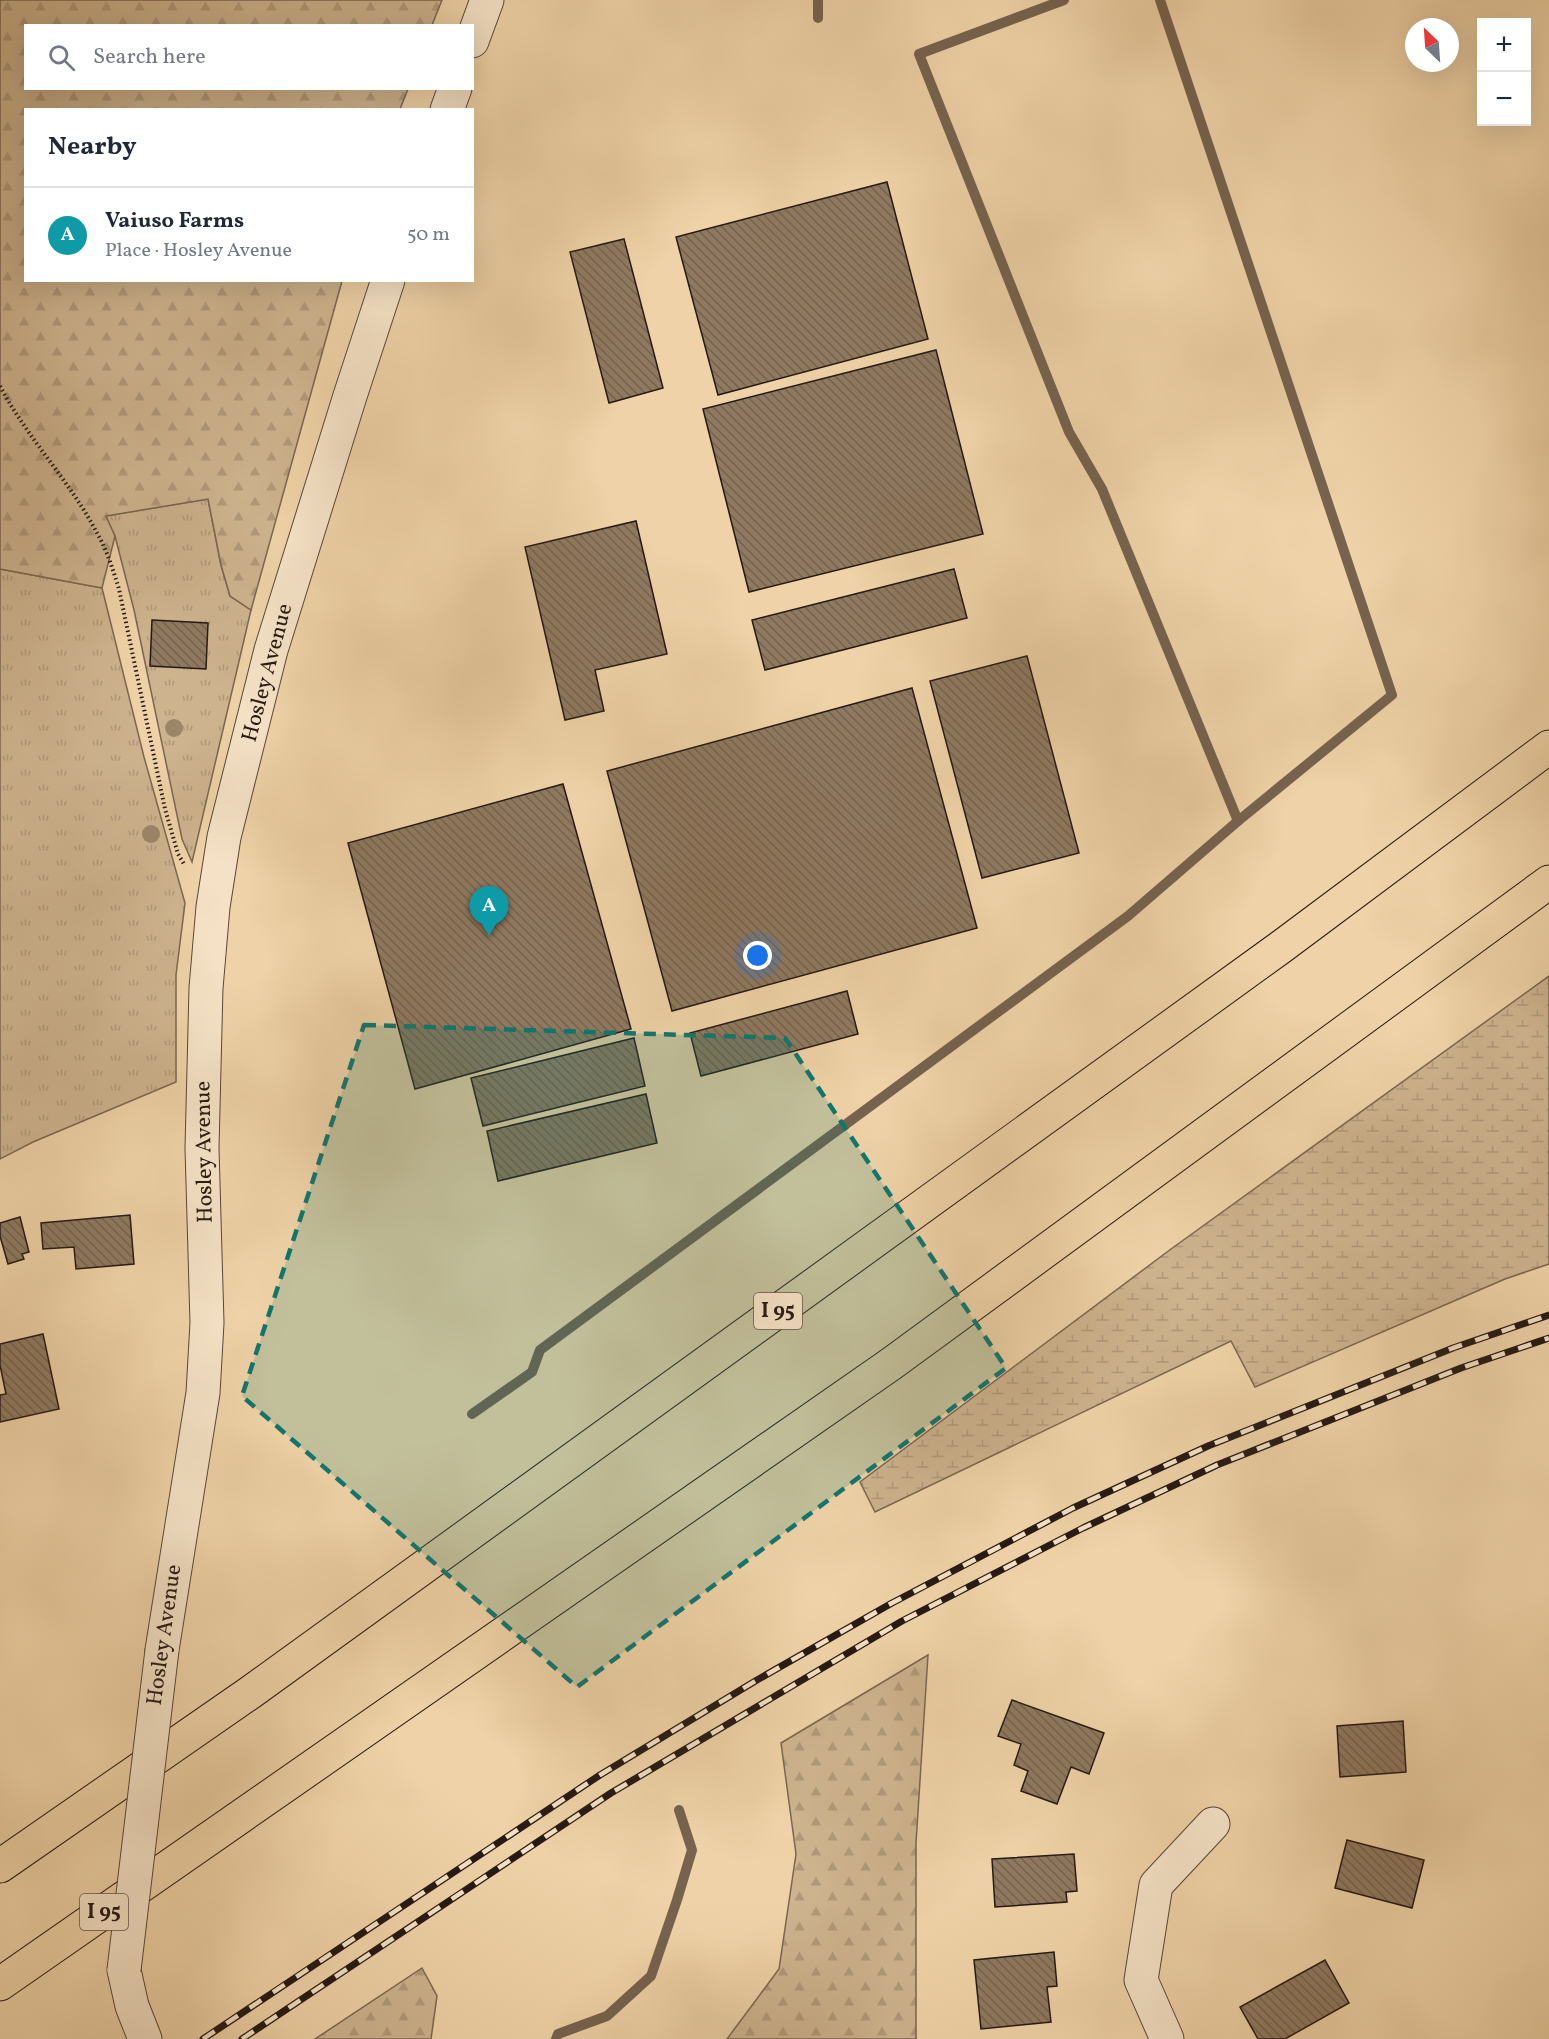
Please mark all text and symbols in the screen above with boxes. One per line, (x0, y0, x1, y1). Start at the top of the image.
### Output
north arrow (1405, 18, 1459, 72)
map controls (1477, 18, 1531, 126)
button: + (1477, 18, 1531, 72)
search box (24, 24, 474, 90)
icon: search (45, 41, 78, 74)
text: Search here (93, 42, 206, 73)
button: − (1477, 72, 1531, 126)
text: Nearby (48, 129, 137, 165)
text: Vaiuso Farms (105, 206, 244, 237)
text: A (60, 221, 75, 249)
text: 50 m (407, 221, 450, 249)
text: Place · Hosley Avenue (105, 237, 292, 265)
street label: Hosley Avenue (235, 600, 301, 746)
pin: A (470, 886, 508, 936)
your location (743, 941, 772, 970)
street label: Hosley Avenue (188, 1081, 222, 1223)
road number: I 95 (754, 1293, 802, 1329)
street label: Hosley Avenue (140, 1562, 190, 1708)
road number: I 95 (80, 1894, 128, 1930)

